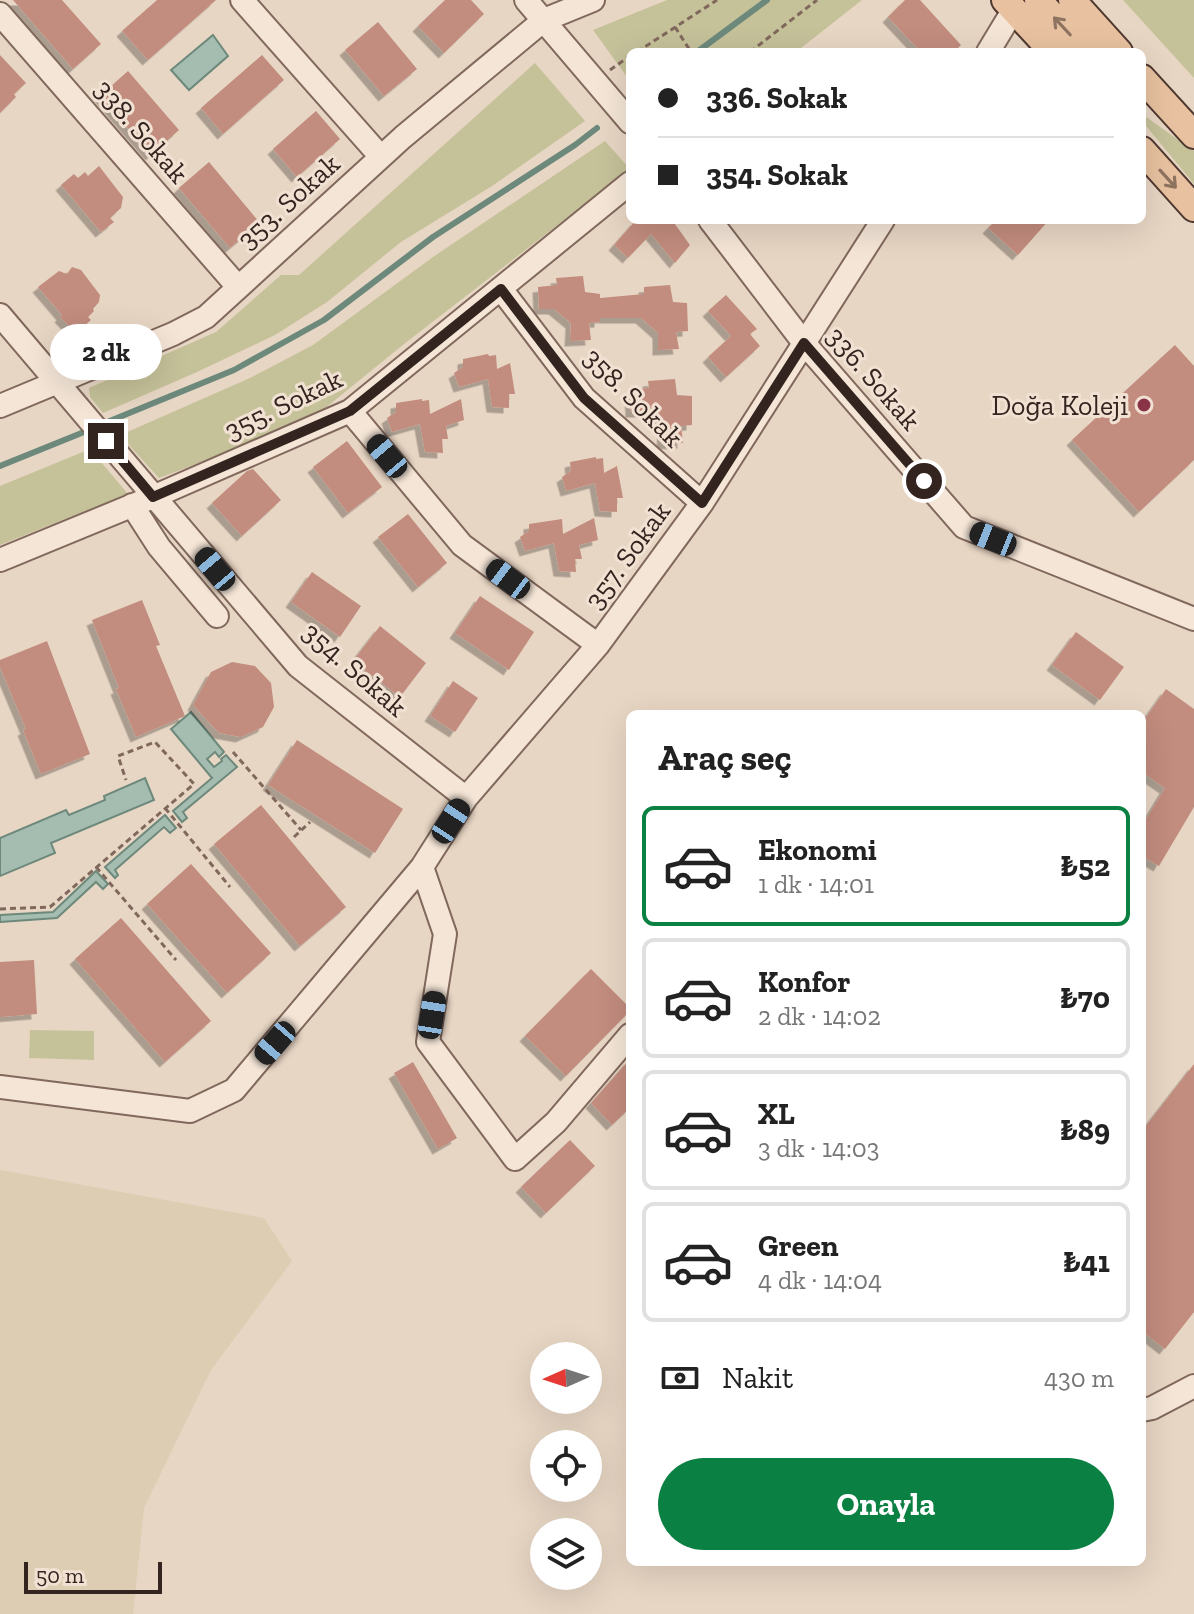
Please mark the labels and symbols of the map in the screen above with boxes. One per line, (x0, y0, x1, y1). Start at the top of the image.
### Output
one-way arrow (1052, 16, 1071, 36)
street label: 338. Sokak (88, 73, 196, 190)
street label: 353. Sokak (231, 147, 346, 256)
one-way arrow (1158, 168, 1177, 189)
street label: 336. Sokak (820, 320, 928, 437)
callout: 2 dk (50, 325, 162, 381)
street label: 358. Sokak (577, 341, 691, 454)
street label: 355. Sokak (219, 362, 348, 447)
place label: Doğa Koleji (991, 389, 1128, 422)
marker: Doğa Koleji (1135, 396, 1153, 414)
route end (88, 423, 124, 459)
car (362, 430, 412, 482)
route start (906, 463, 942, 499)
street label: 357. Sokak (578, 495, 677, 615)
car (966, 519, 1020, 559)
car (190, 543, 240, 595)
car (482, 555, 534, 603)
street label: 354. Sokak (296, 615, 414, 724)
car (428, 794, 474, 848)
car (416, 989, 448, 1041)
car (250, 1017, 300, 1069)
north arrow (530, 1342, 602, 1414)
scale bar (24, 1558, 162, 1594)

